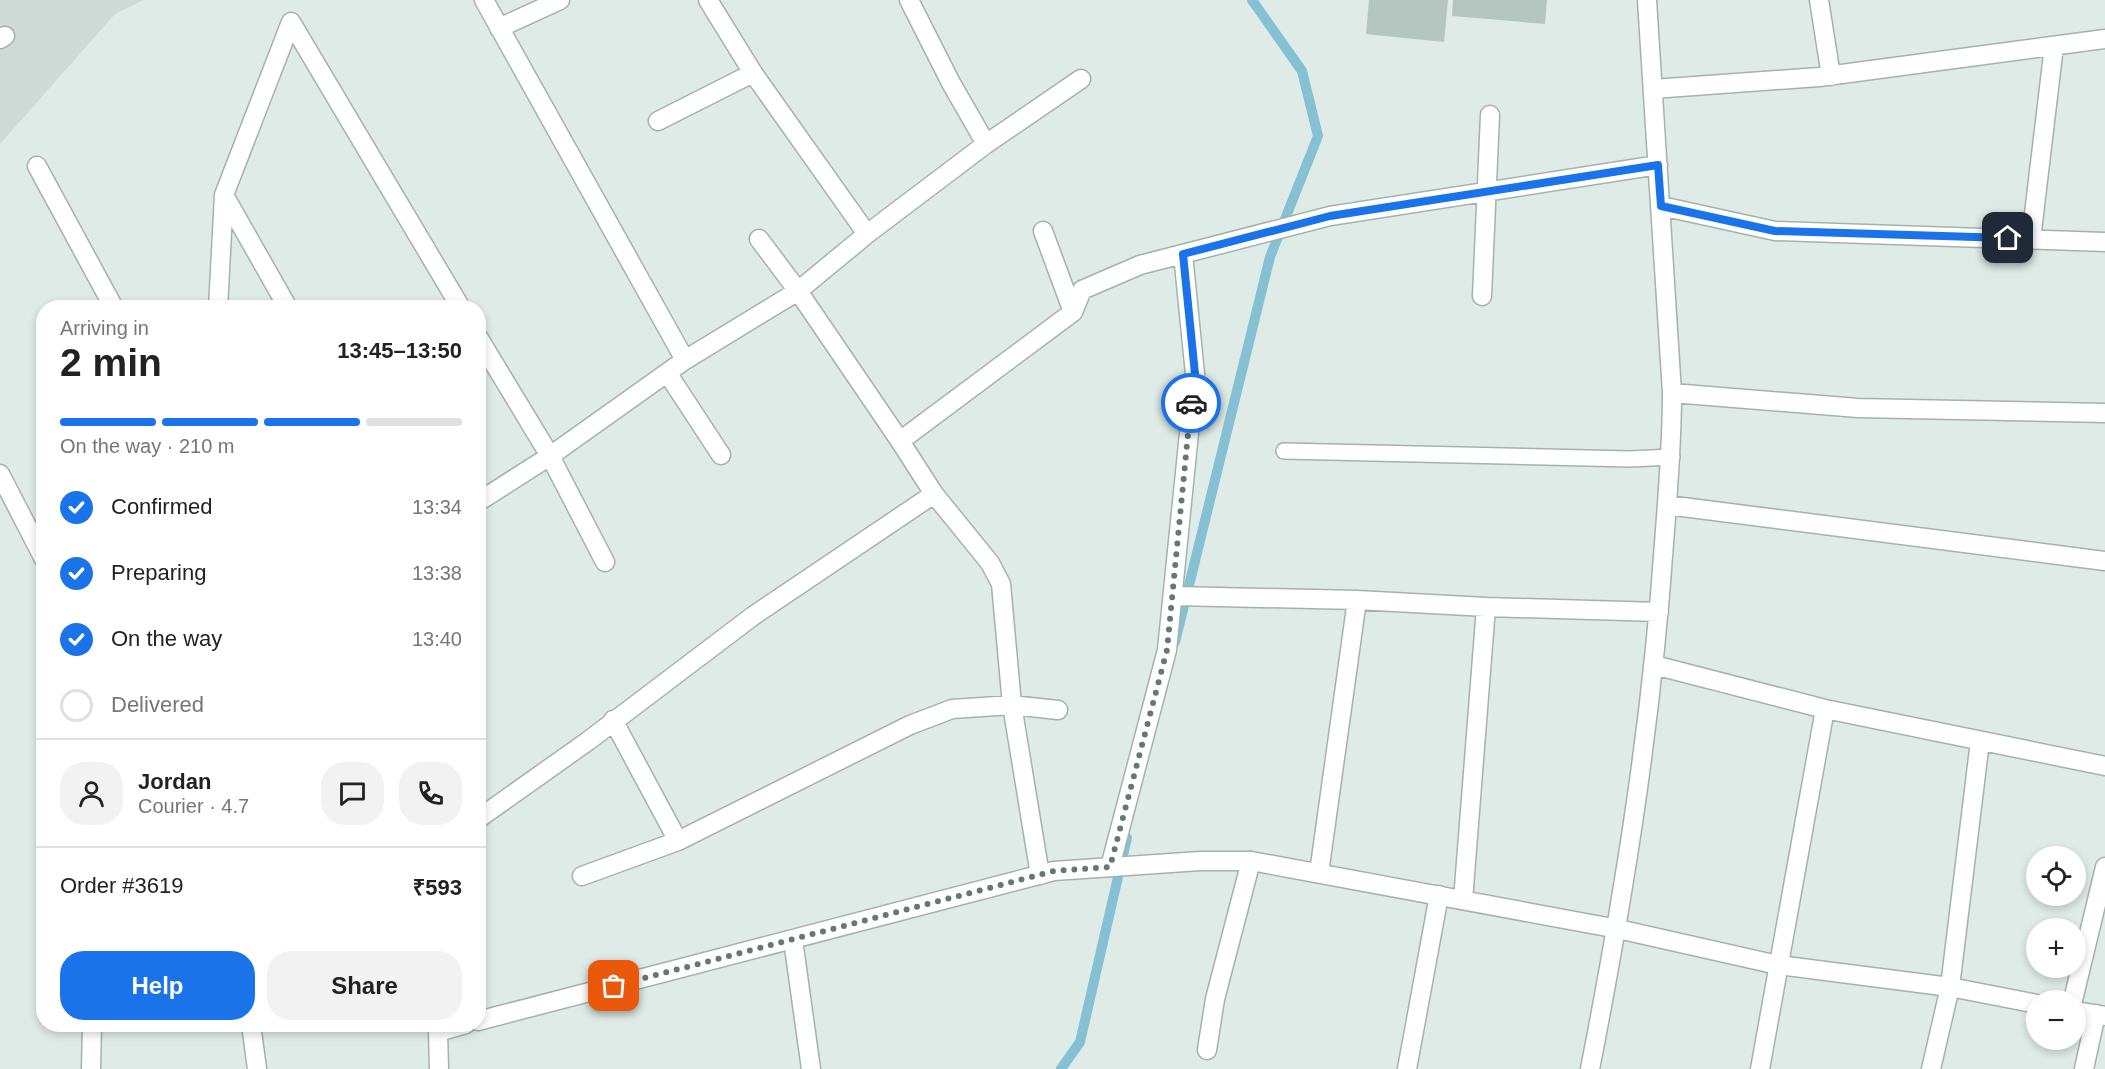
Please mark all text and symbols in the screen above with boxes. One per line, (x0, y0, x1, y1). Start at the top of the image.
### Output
pin (1982, 212, 2033, 263)
icon: home (1991, 221, 2024, 254)
text: Arriving in (60, 317, 149, 339)
text: 13:45–13:50 (337, 338, 462, 363)
text: 2 min (60, 341, 162, 384)
courier (1161, 373, 1221, 433)
icon: car (1175, 387, 1208, 420)
text: On the way · 210 m (60, 435, 235, 457)
icon: check (60, 491, 93, 524)
text: Confirmed (111, 494, 212, 519)
text: 13:34 (412, 496, 462, 518)
icon: check (60, 557, 93, 590)
text: Preparing (111, 560, 206, 585)
text: 13:38 (412, 562, 462, 584)
icon: check (60, 623, 93, 656)
text: On the way (111, 626, 222, 651)
text: 13:40 (412, 628, 462, 650)
text: Delivered (111, 692, 204, 717)
button: person (60, 762, 123, 825)
button: chat (321, 762, 384, 825)
button: phone (399, 762, 462, 825)
text: Jordan (138, 769, 211, 794)
text: Courier · 4.7 (138, 795, 249, 817)
map controls (2026, 846, 2086, 1050)
button: locate (2026, 846, 2086, 906)
text: Order #3619 (60, 873, 184, 898)
text: ₹593 (413, 875, 462, 900)
button: + (2026, 918, 2086, 978)
button: Help (60, 951, 255, 1020)
button: Share (267, 951, 462, 1020)
pin (588, 960, 639, 1011)
icon: bag (597, 969, 630, 1002)
button: − (2026, 990, 2086, 1050)

